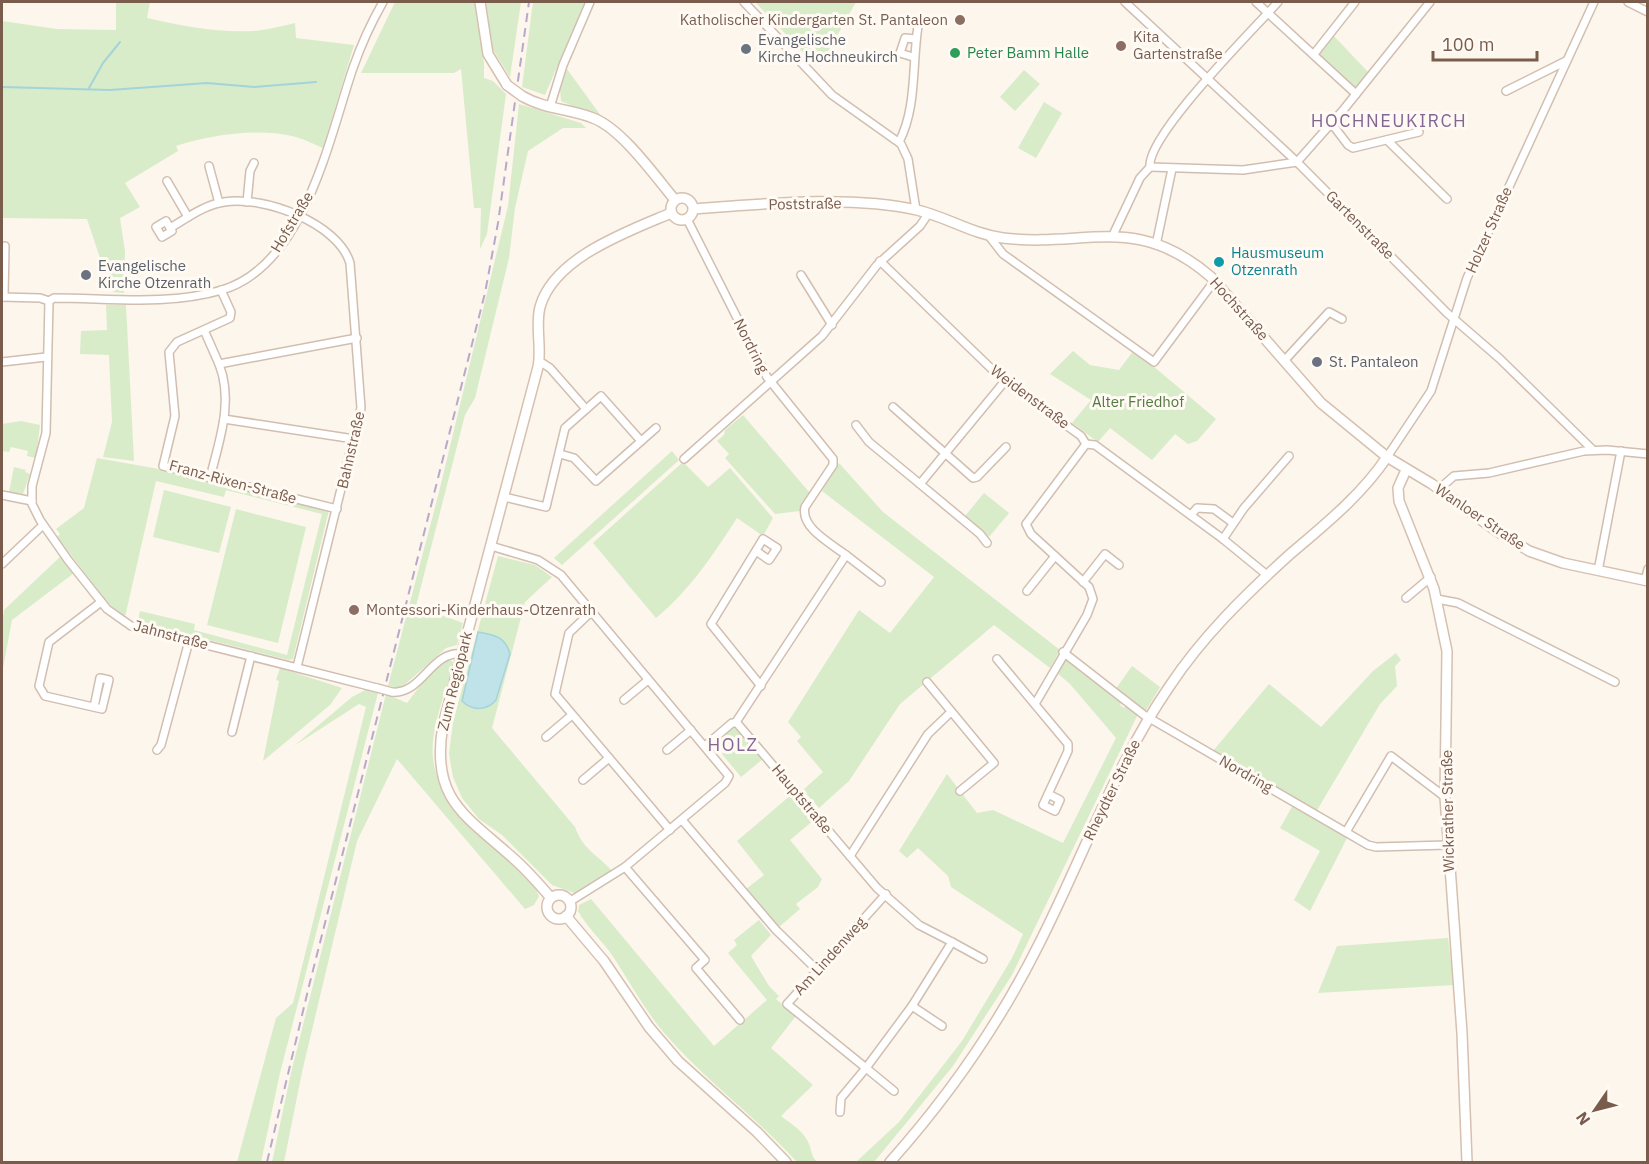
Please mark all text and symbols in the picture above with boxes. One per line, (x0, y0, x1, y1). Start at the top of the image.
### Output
place label: Katholischer Kindergarten St. Pantaleon (680, 10, 948, 29)
marker: Katholischer Kindergarten St. Pantaleon (953, 13, 967, 27)
scale bar (1433, 24, 1536, 62)
place label: Kita Gartenstraße (1133, 27, 1223, 63)
place label: Evangelische Kirche Hochneukirch (758, 30, 898, 66)
text: 100 m (1442, 33, 1494, 56)
marker: Kita Gartenstraße (1114, 39, 1128, 53)
marker: Evangelische Kirche Hochneukirch (739, 42, 753, 56)
place label: Peter Bamm Halle (967, 43, 1089, 62)
marker: Peter Bamm Halle (948, 46, 962, 60)
district label: HOCHNEUKIRCH (1311, 109, 1467, 132)
street label: Holzer Straße (1461, 184, 1516, 276)
street label: Gartenstraße (1322, 186, 1399, 263)
street label: Hofstraße (266, 188, 317, 256)
street label: Poststraße (768, 193, 842, 214)
place label: Hausmuseum Otzenrath (1231, 243, 1324, 279)
marker: Hausmuseum Otzenrath (1212, 255, 1226, 269)
place label: Evangelische Kirche Otzenrath (98, 256, 211, 292)
marker: Evangelische Kirche Otzenrath (79, 268, 93, 282)
street label: Hochstraße (1206, 273, 1273, 344)
street label: Nordring (730, 315, 773, 376)
place label: St. Pantaleon (1329, 352, 1419, 371)
marker: St. Pantaleon (1310, 355, 1324, 369)
street label: Weidenstraße (987, 361, 1074, 433)
park label: Alter Friedhof (1092, 392, 1184, 411)
street label: Bahnstraße (332, 409, 369, 490)
street label: Franz-Rixen-Straße (167, 455, 299, 508)
street label: Wanloer Straße (1432, 479, 1529, 554)
place label: Montessori-Kinderhaus-Otzenrath (366, 600, 596, 619)
marker: Montessori-Kinderhaus-Otzenrath (347, 603, 361, 617)
street label: Jahnstraße (132, 615, 211, 654)
street label: Zum Regiopark (433, 629, 476, 732)
district label: HOLZ (708, 733, 758, 756)
street label: Rheydter Straße (1079, 736, 1144, 843)
street label: Wickrather Straße (1437, 750, 1458, 872)
street label: Nordring (1216, 751, 1277, 797)
street label: Hauptstraße (768, 760, 837, 837)
street label: Am Lindenweg (789, 912, 870, 999)
north arrow (1565, 1080, 1625, 1140)
text: N (1571, 1108, 1594, 1129)

